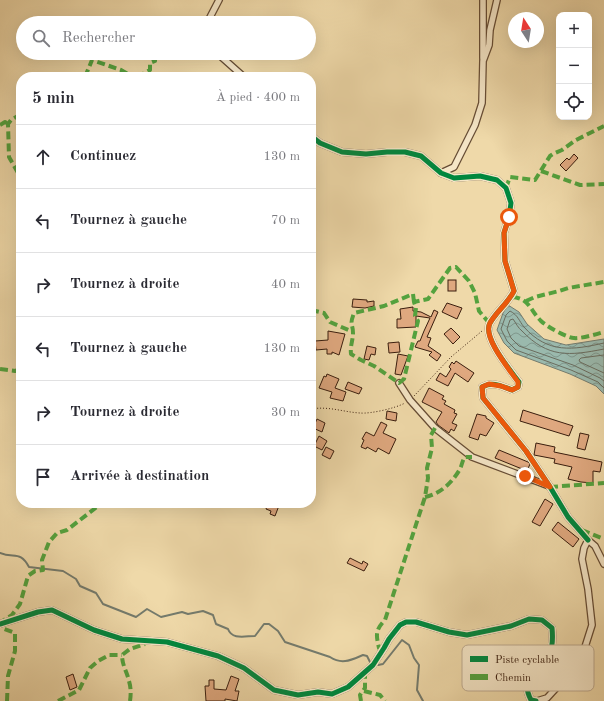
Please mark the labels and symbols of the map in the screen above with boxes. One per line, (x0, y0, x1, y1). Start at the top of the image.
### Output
north arrow (508, 12, 544, 48)
route start (500, 208, 518, 226)
route end (516, 467, 534, 485)
legend (462, 645, 594, 691)
text: Piste cyclable (495, 655, 559, 666)
text: Chemin (495, 673, 531, 684)

